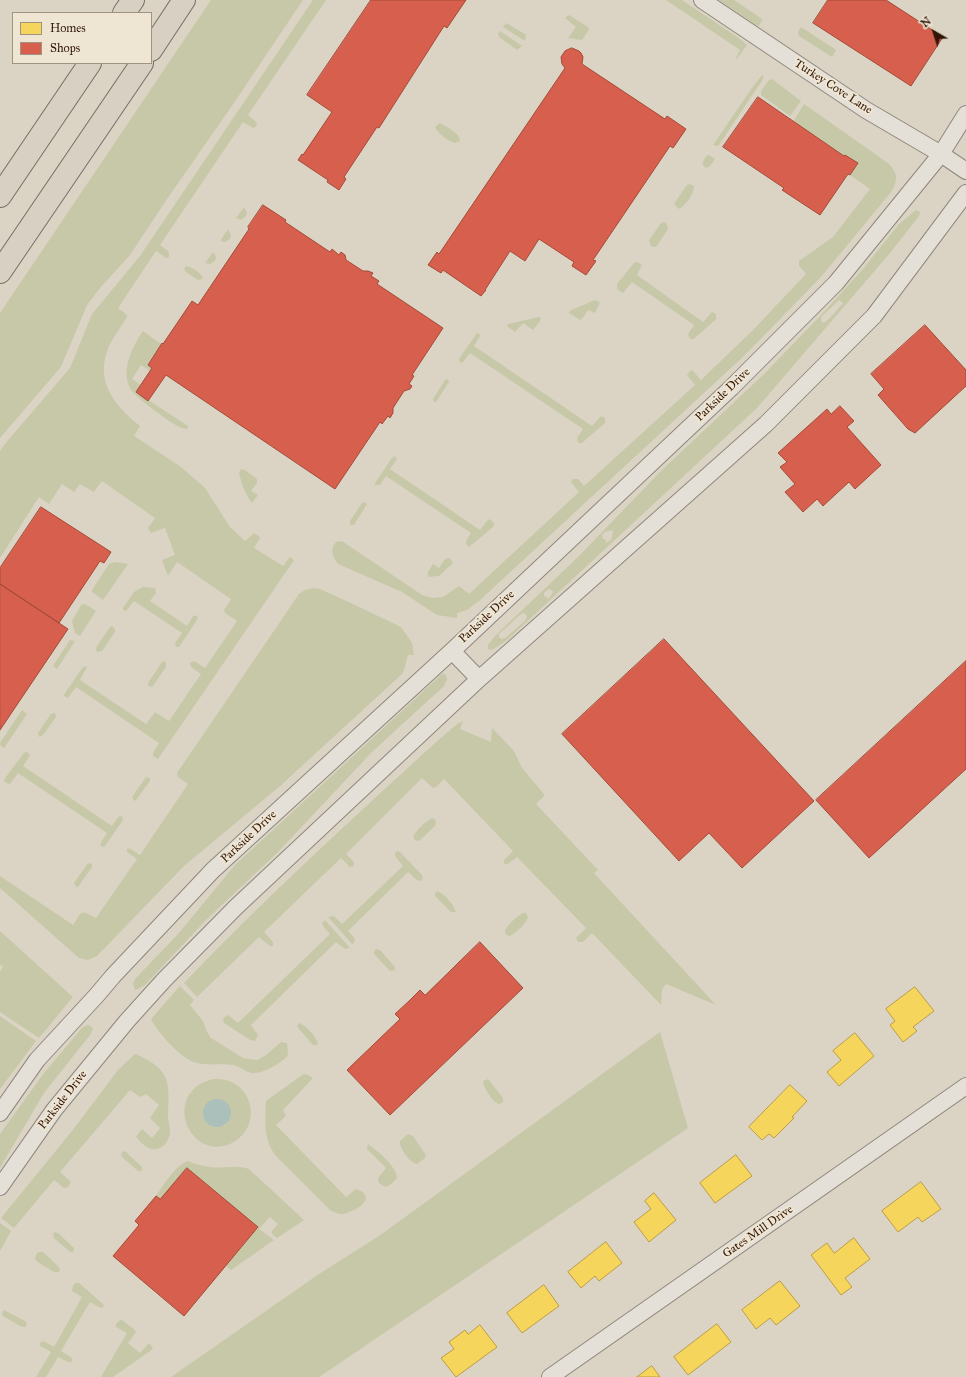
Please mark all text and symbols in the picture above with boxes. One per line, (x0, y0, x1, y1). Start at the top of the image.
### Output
legend (12, 12, 152, 64)
north arrow (914, 12, 954, 52)
text: N (918, 14, 934, 30)
text: Homes (50, 21, 86, 35)
text: Shops (50, 41, 80, 55)
street label: Turkey Cove Lane (791, 56, 875, 118)
street label: Parkside Drive (693, 365, 753, 425)
street label: Parkside Drive (456, 588, 518, 646)
street label: Parkside Drive (218, 808, 280, 866)
street label: Parkside Drive (36, 1068, 90, 1132)
street label: Gates Mill Drive (720, 1202, 796, 1262)

